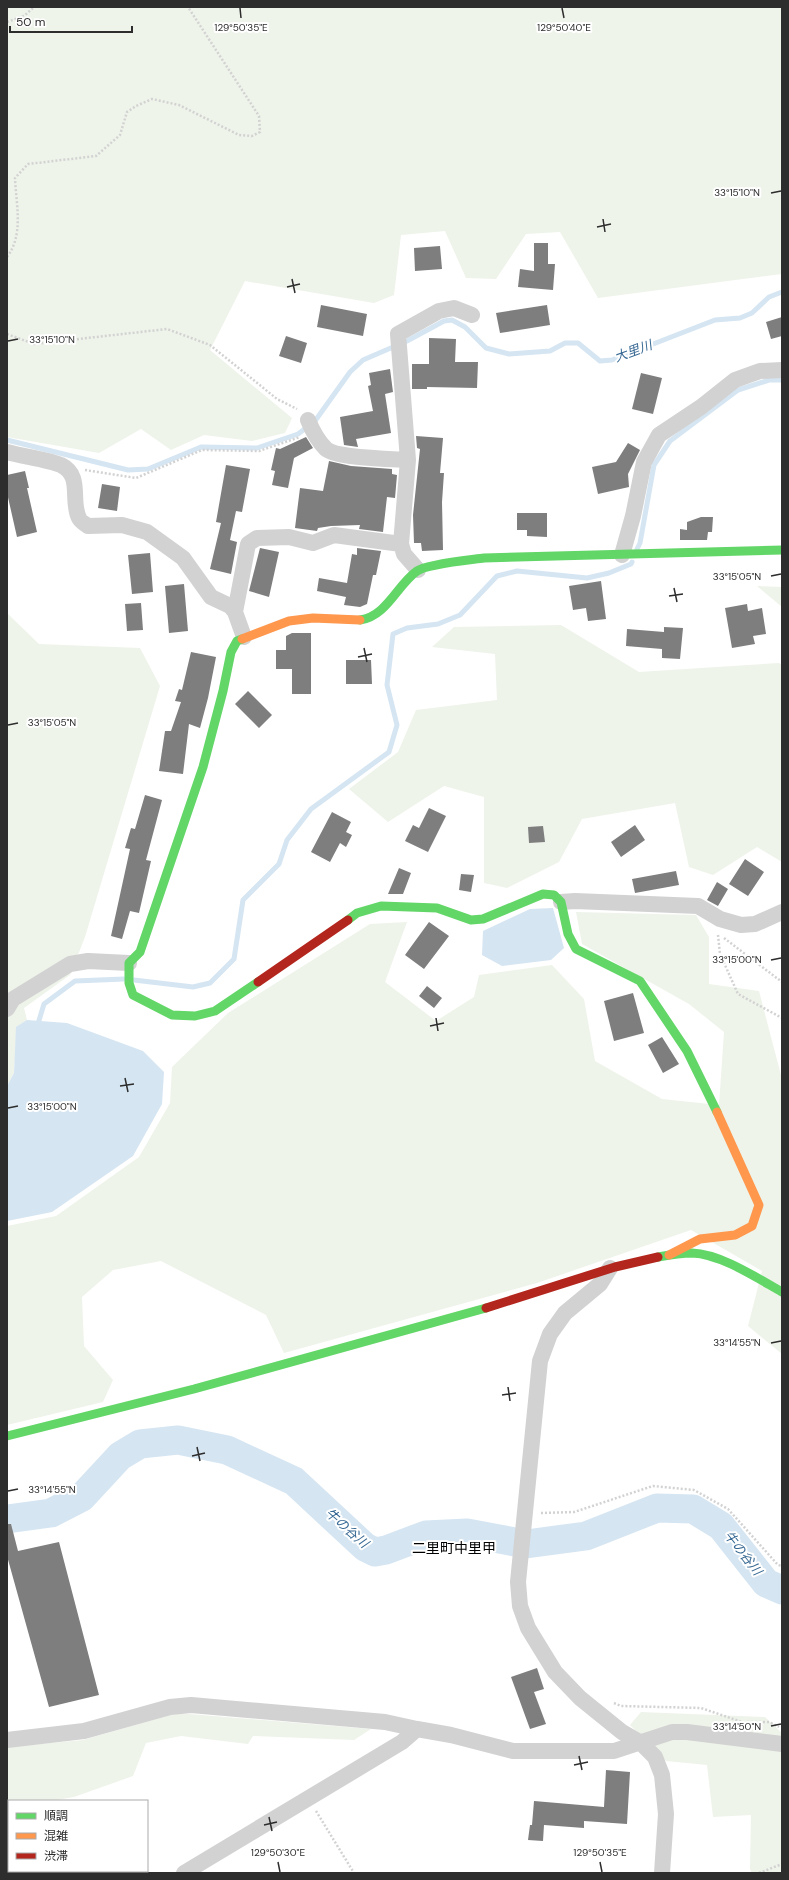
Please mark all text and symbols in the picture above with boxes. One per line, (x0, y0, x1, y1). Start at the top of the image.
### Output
scale bar (10, 8, 132, 34)
text: 50 m (16, 14, 45, 30)
text: 129°50'35"E (214, 21, 268, 34)
text: 129°50'40"E (537, 21, 591, 34)
text: 33°15'10"N (714, 186, 760, 199)
text: 33°15'10"N (29, 333, 75, 346)
water label: 大里川 (612, 336, 656, 366)
text: 33°15'05"N (713, 570, 761, 583)
text: 33°15'05"N (28, 716, 76, 729)
text: 33°15'00"N (712, 953, 762, 966)
text: 33°15'00"N (27, 1100, 77, 1113)
text: 33°14'55"N (713, 1336, 761, 1349)
text: 33°14'55"N (28, 1483, 76, 1496)
water label: 牛の谷川 (322, 1505, 374, 1553)
water label: 牛の谷川 (720, 1527, 767, 1580)
district label: 二里町中里甲 (412, 1539, 496, 1557)
text: 33°14'50"N (713, 1720, 761, 1733)
legend (8, 1800, 148, 1872)
text: 順調 (44, 1808, 68, 1824)
text: 混雑 (44, 1828, 68, 1844)
text: 129°50'30"E (251, 1846, 306, 1859)
text: 129°50'35"E (573, 1846, 627, 1859)
text: 渋滞 (44, 1848, 68, 1864)

